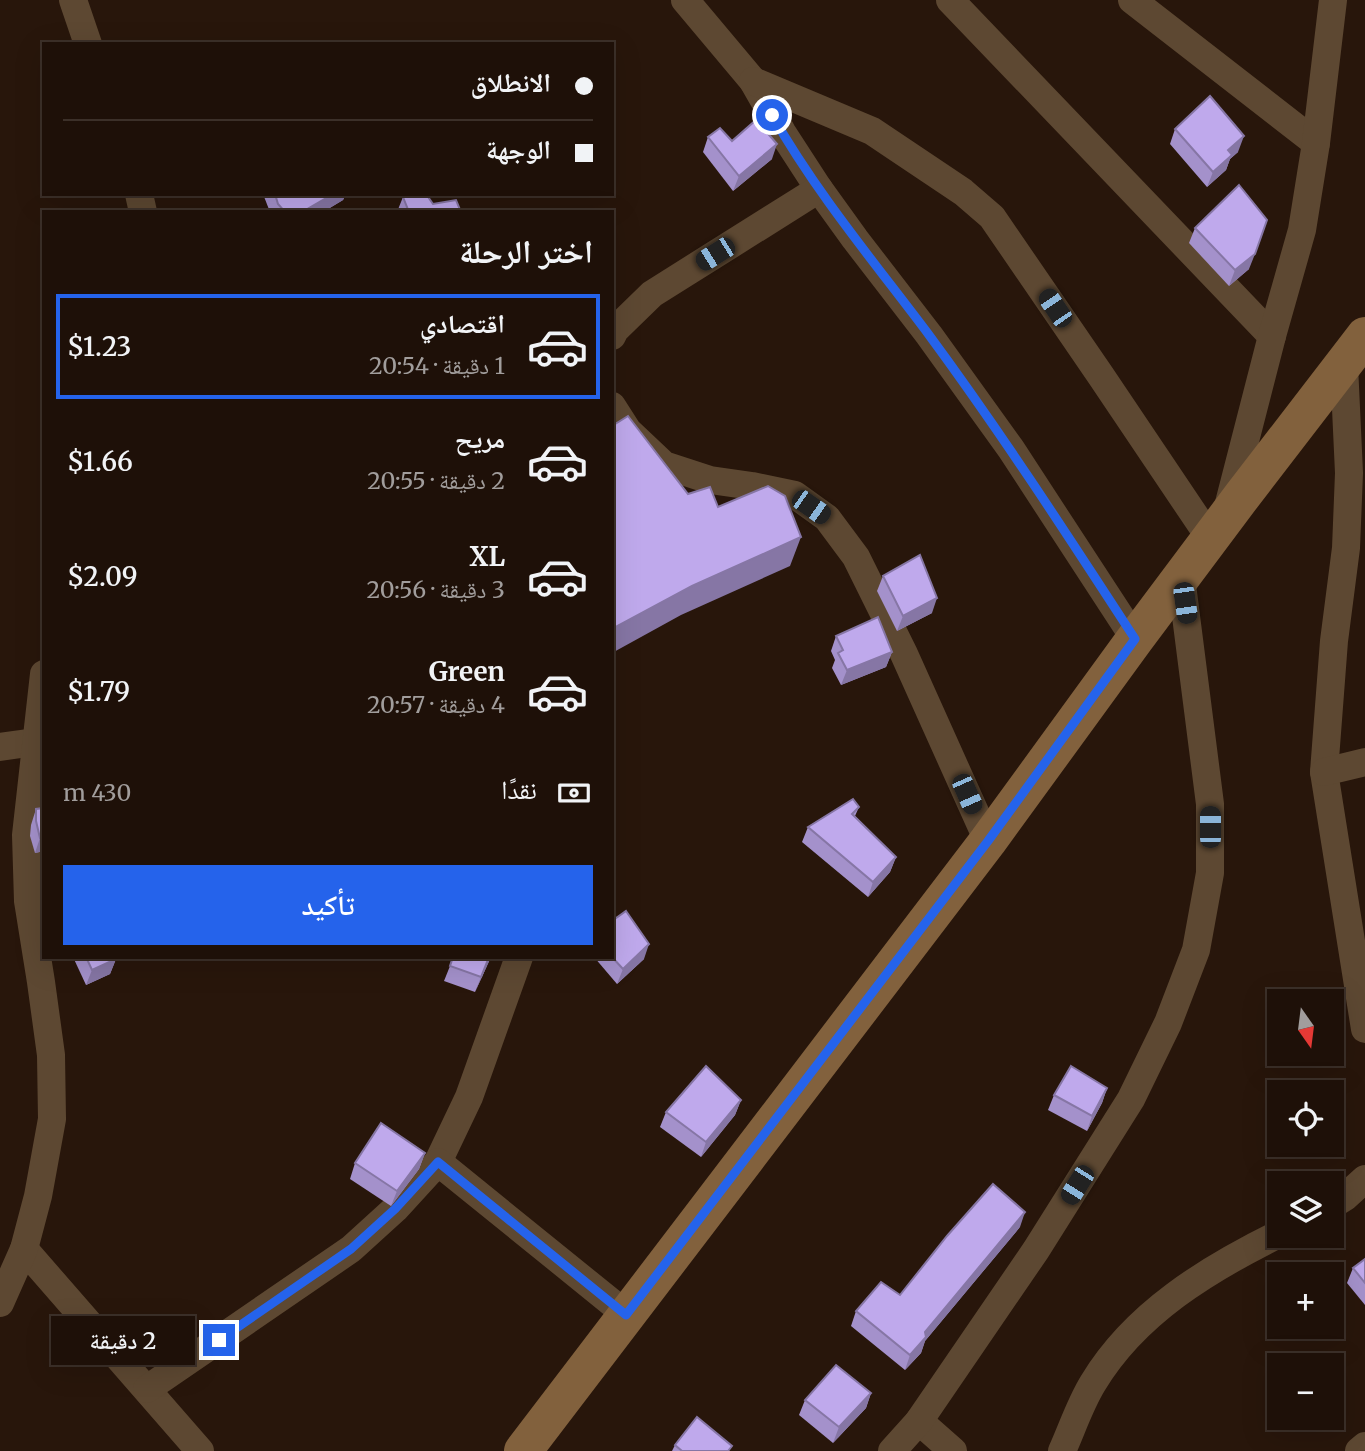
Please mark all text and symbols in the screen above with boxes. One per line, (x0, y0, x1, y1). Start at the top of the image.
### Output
text: الانطلاق (471, 66, 551, 99)
route start (756, 99, 788, 131)
text: الوجهة (486, 133, 551, 166)
text: اختر الرحلة (459, 232, 593, 272)
car (692, 234, 739, 274)
car (1035, 285, 1076, 331)
text: اقتصادي (420, 307, 505, 340)
icon: car (526, 315, 589, 378)
text: $1.23 (67, 330, 131, 363)
text: 1 دقيقة · 20:54 (369, 351, 505, 380)
text: مريح (455, 422, 505, 455)
icon: car (526, 430, 589, 493)
text: $1.66 (67, 445, 133, 478)
text: 2 دقيقة · 20:55 (367, 466, 505, 495)
car (788, 486, 835, 528)
text: XL (469, 540, 505, 573)
icon: car (526, 545, 589, 608)
text: $2.09 (67, 560, 138, 593)
text: 3 دقيقة · 20:56 (366, 575, 505, 604)
car (1172, 581, 1199, 625)
text: Green (429, 655, 505, 688)
icon: car (526, 660, 589, 723)
text: $1.79 (67, 675, 130, 708)
text: 4 دقيقة · 20:57 (367, 690, 505, 719)
car (949, 771, 986, 817)
text: نقدًا (501, 773, 537, 806)
icon: cash (555, 774, 593, 812)
text: 430 m (63, 778, 131, 807)
car (1200, 806, 1221, 848)
button: تأكيد (63, 865, 593, 945)
north arrow (1267, 989, 1344, 1066)
map controls (1267, 989, 1344, 1430)
button: locate (1267, 1080, 1344, 1157)
car (1057, 1162, 1098, 1208)
button: layers (1267, 1171, 1344, 1248)
button: + (1267, 1262, 1344, 1339)
callout: 2 دقيقة (51, 1316, 194, 1364)
route end (203, 1324, 235, 1356)
text: 2 دقيقة (90, 1326, 156, 1355)
button: − (1267, 1353, 1344, 1430)

